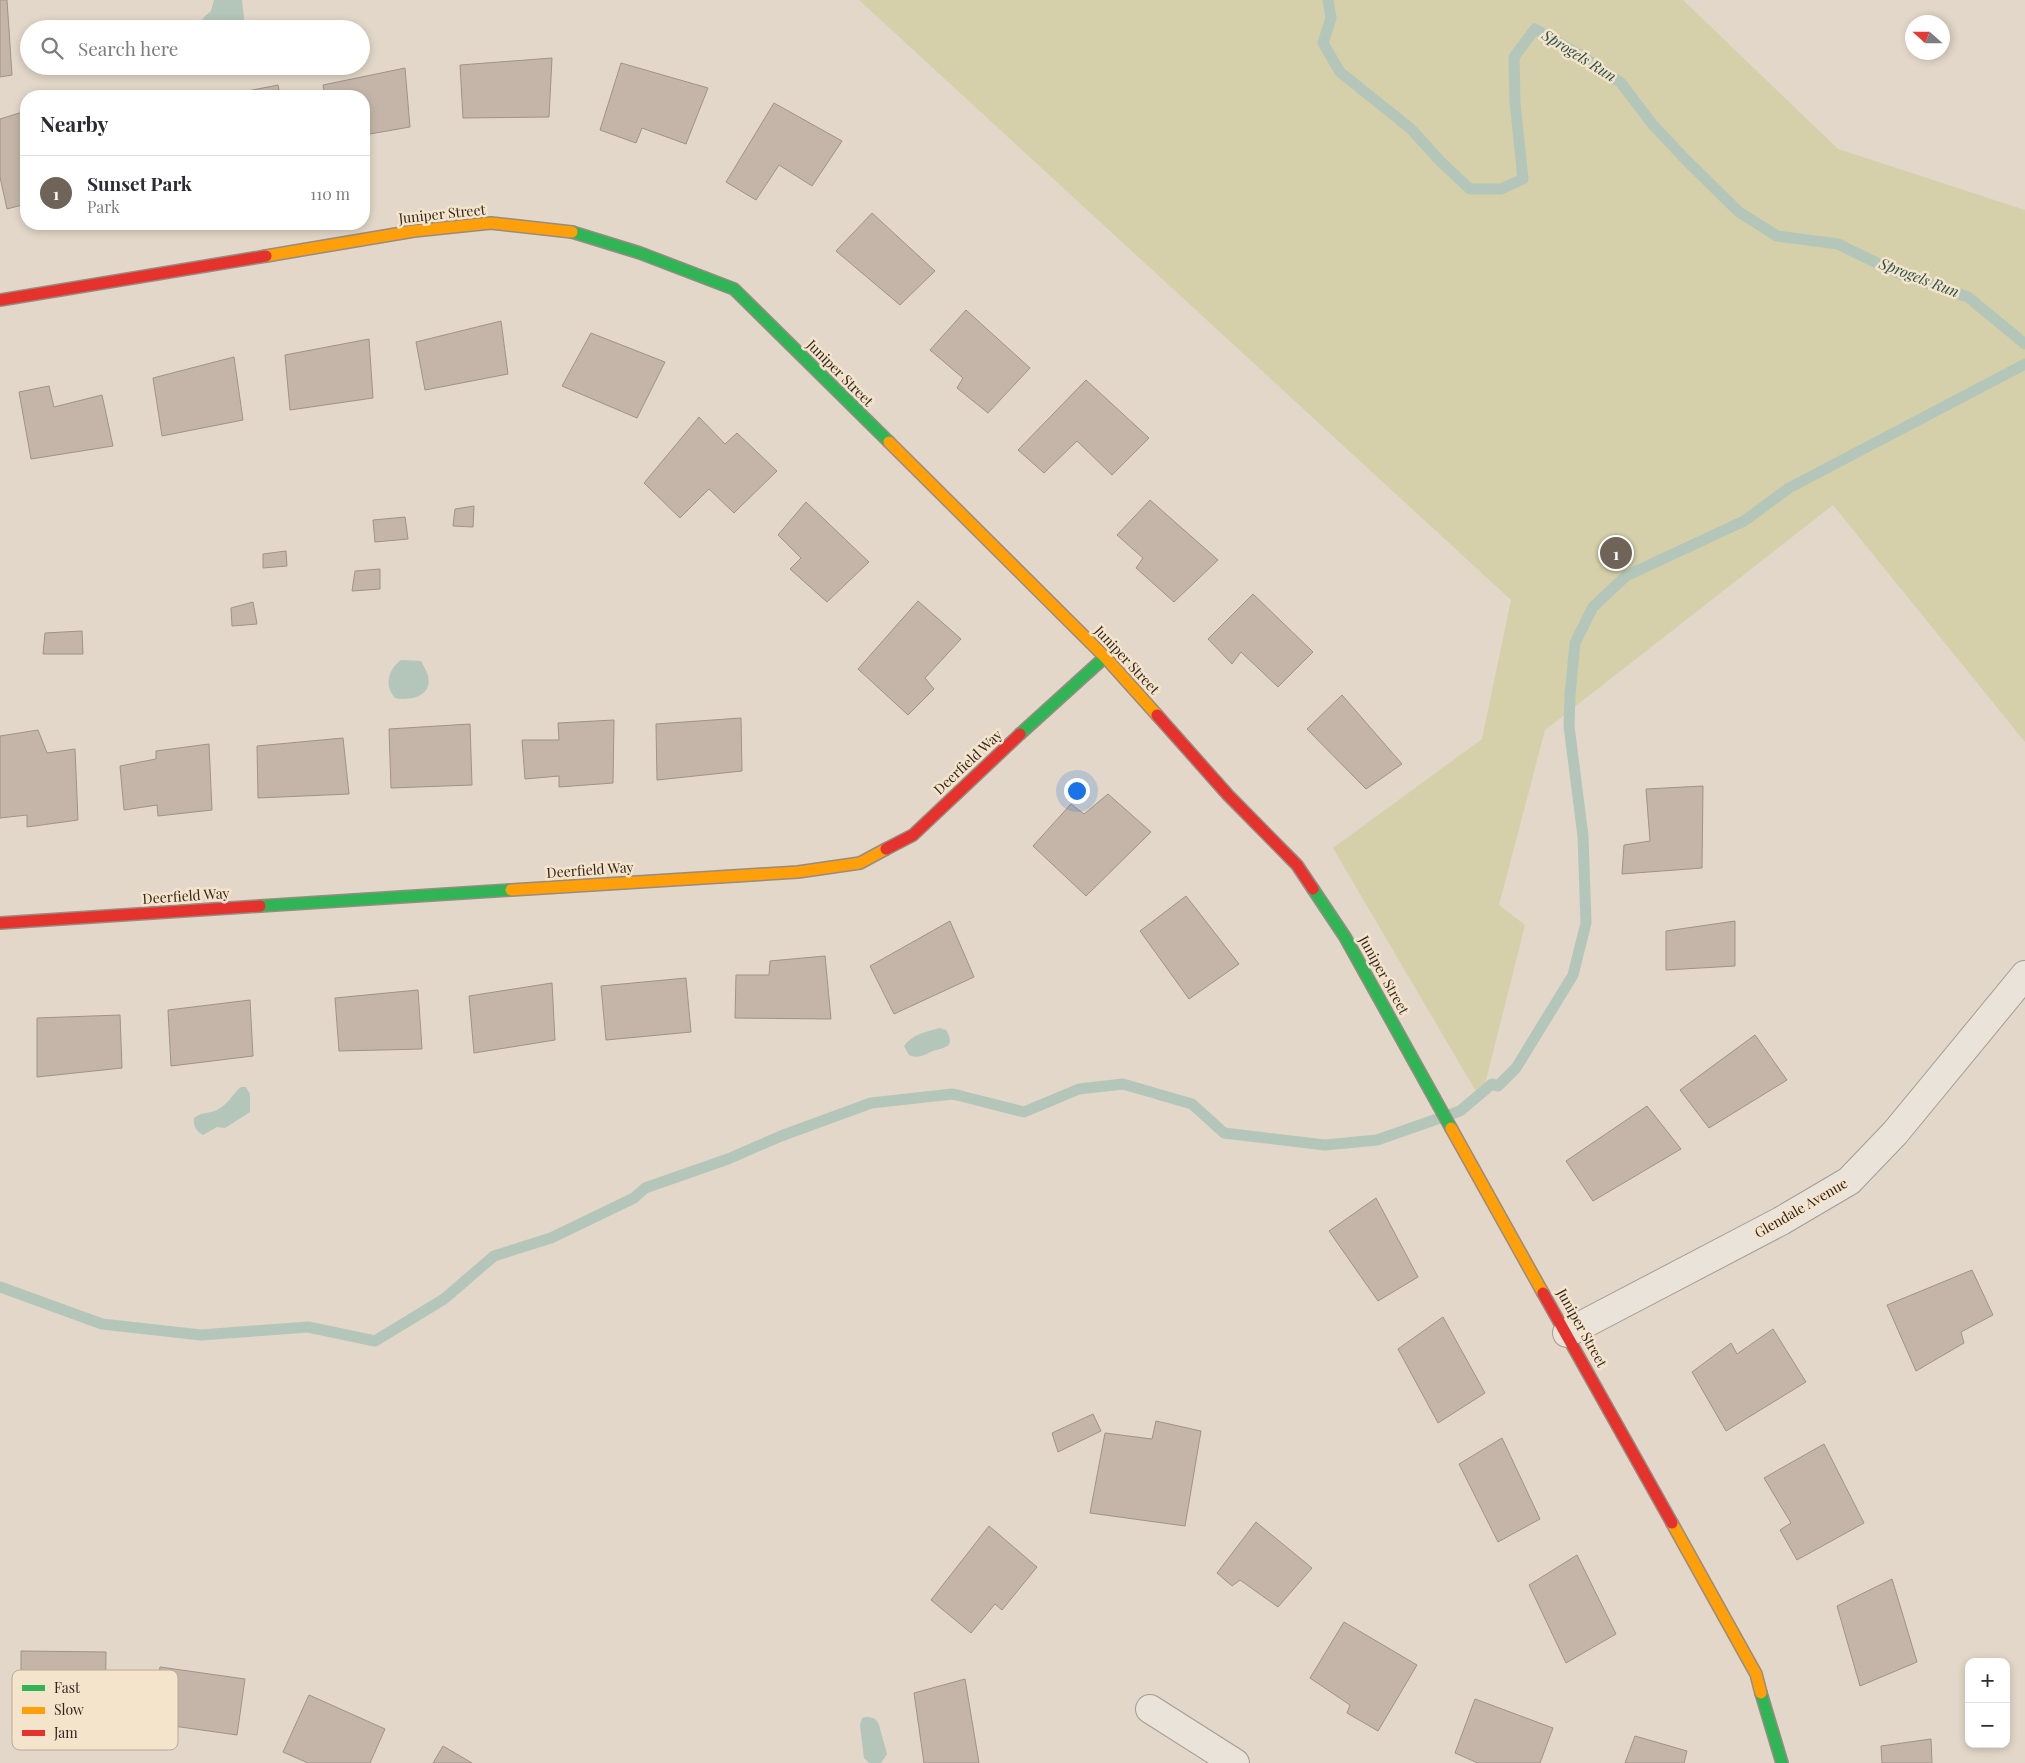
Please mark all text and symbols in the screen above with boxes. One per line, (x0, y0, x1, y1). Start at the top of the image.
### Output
north arrow (1905, 15, 1950, 60)
search box (20, 20, 370, 75)
water label: Sprogels Run (1538, 24, 1620, 86)
icon: search (38, 34, 66, 62)
text: Search here (78, 35, 178, 61)
text: Nearby (40, 109, 109, 137)
text: Sunset Park (87, 170, 192, 196)
text: 1 (53, 183, 59, 204)
text: 110 m (310, 183, 350, 204)
text: Park (87, 196, 120, 217)
street label: Juniper Street (397, 199, 487, 228)
water label: Sprogels Run (1876, 252, 1962, 301)
street label: Juniper Street (802, 334, 879, 411)
pin: 1 (1600, 534, 1632, 572)
street label: Juniper Street (1090, 621, 1165, 699)
street label: Deerfield Way (929, 725, 1006, 798)
your location (1064, 778, 1090, 804)
street label: Deerfield Way (546, 857, 634, 882)
street label: Deerfield Way (142, 883, 230, 908)
street label: Juniper Street (1355, 931, 1414, 1018)
street label: Glendale Avenue (1751, 1173, 1851, 1242)
street label: Juniper Street (1553, 1284, 1612, 1371)
map controls (1965, 1658, 2010, 1748)
button: + (1965, 1658, 2010, 1703)
legend (12, 1670, 178, 1750)
text: Fast (54, 1678, 81, 1697)
text: Slow (54, 1700, 84, 1719)
button: − (1965, 1703, 2010, 1748)
text: Jam (53, 1723, 78, 1742)

